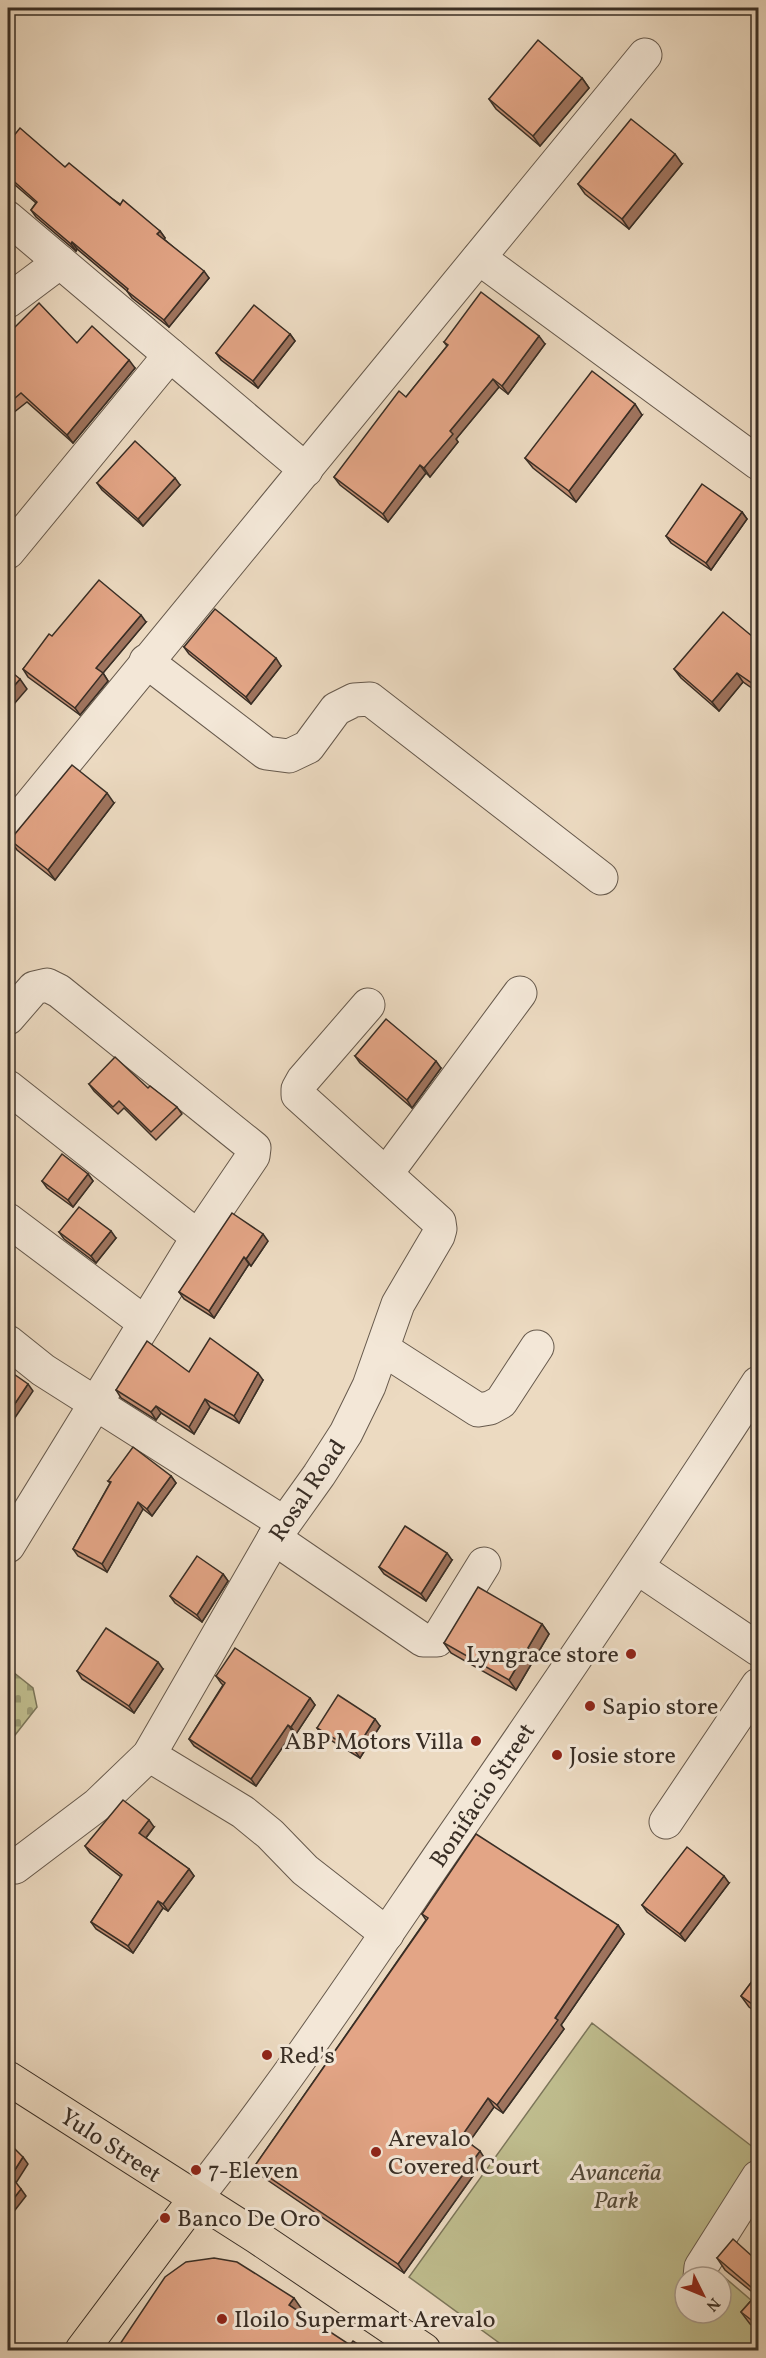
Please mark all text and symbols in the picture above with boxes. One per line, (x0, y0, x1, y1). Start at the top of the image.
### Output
street label: Rosal Road (262, 1433, 355, 1549)
place label: Lyngrace store (466, 1639, 619, 1673)
marker: Lyngrace store (624, 1647, 638, 1661)
place label: Sapio store (602, 1691, 718, 1725)
marker: Sapio store (583, 1699, 597, 1713)
street label: Bonifacio Street (423, 1717, 545, 1875)
place label: ABP Motors Villa (285, 1726, 464, 1760)
marker: ABP Motors Villa (469, 1734, 483, 1748)
place label: Josie store (569, 1740, 676, 1774)
marker: Josie store (550, 1748, 564, 1762)
place label: Red's (279, 2040, 335, 2074)
marker: Red's (260, 2048, 274, 2062)
street label: Yulo Street (52, 2101, 167, 2192)
place label: Arevalo Covered Court (388, 2123, 540, 2185)
marker: Arevalo Covered Court (369, 2145, 383, 2159)
place label: 7-Eleven (208, 2155, 299, 2189)
park label: Avanceña Park (569, 2157, 662, 2219)
marker: 7-Eleven (189, 2163, 203, 2177)
place label: Banco De Oro (177, 2203, 321, 2237)
marker: Banco De Oro (158, 2211, 172, 2225)
north arrow (673, 2265, 733, 2325)
text: N (700, 2292, 725, 2316)
place label: Iloilo Supermart Arevalo (234, 2304, 496, 2338)
marker: Iloilo Supermart Arevalo (215, 2312, 229, 2326)

